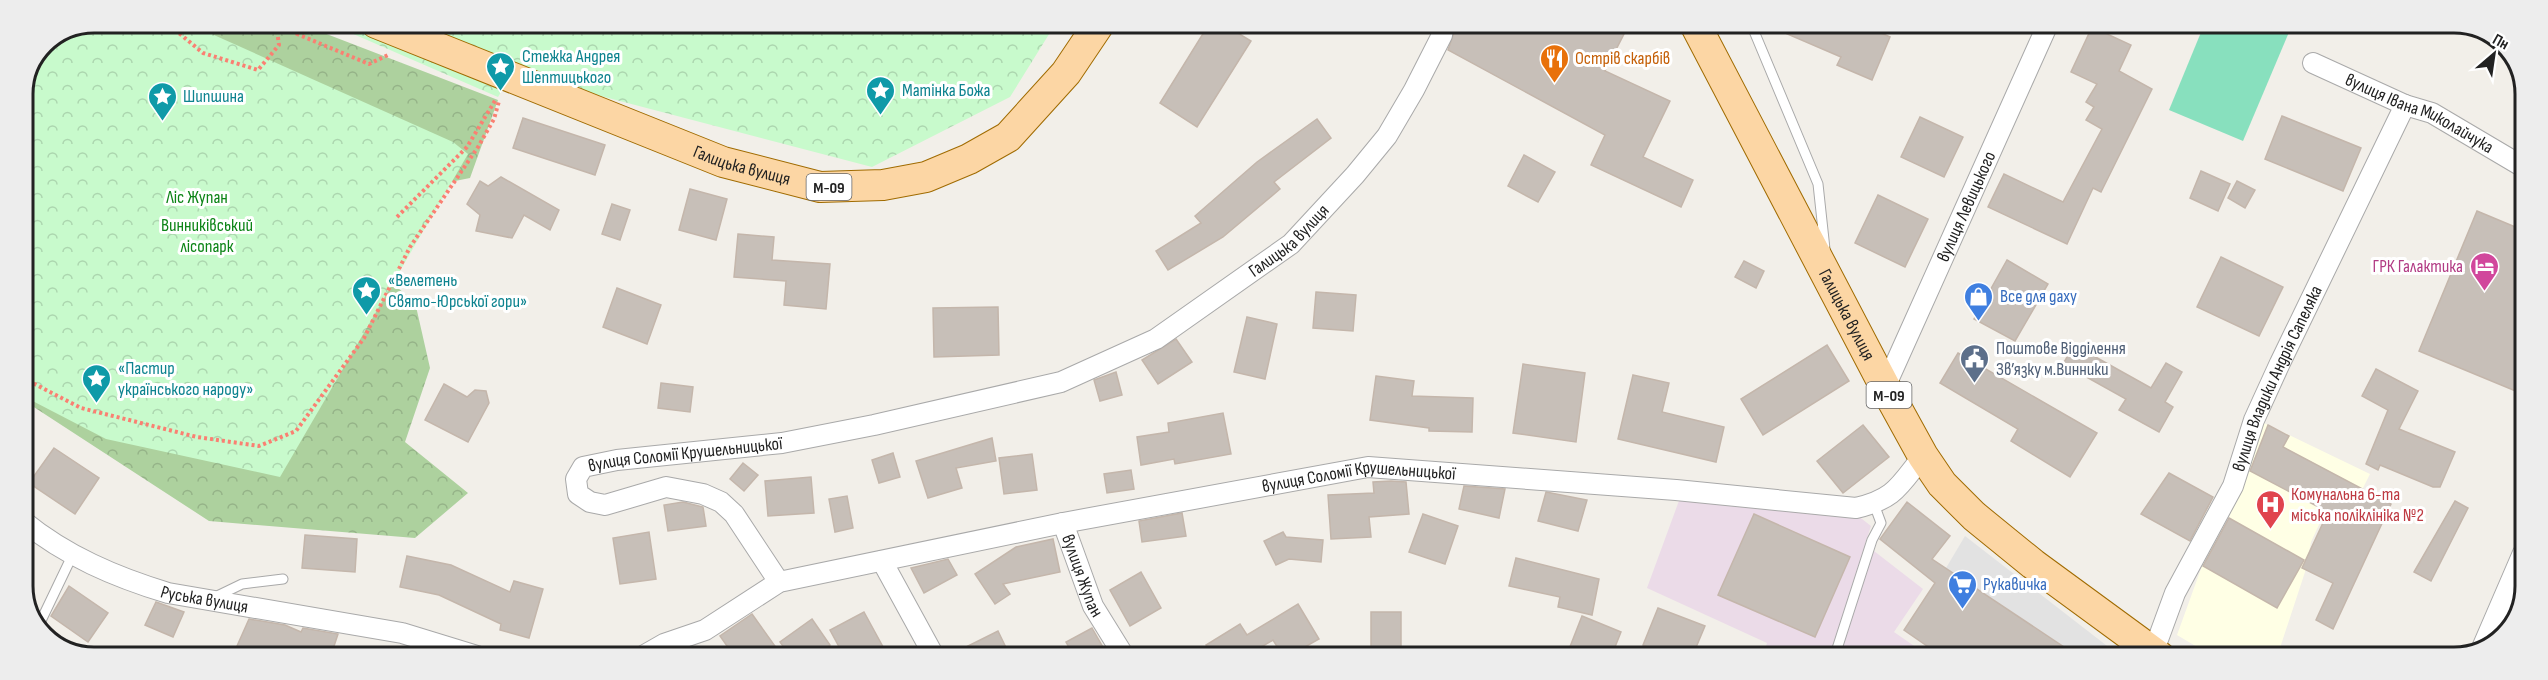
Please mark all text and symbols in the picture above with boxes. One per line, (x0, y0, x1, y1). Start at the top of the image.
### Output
north arrow (2464, 24, 2524, 84)
text: Пн (2489, 30, 2512, 54)
restaurant icon: Острів скарбів (1538, 42, 1570, 84)
place label: Стежка Андрея Шептицького (522, 46, 620, 88)
place label: Острів скарбів (1575, 48, 1670, 69)
place icon: Стежка Андрея Шептицького (485, 50, 517, 92)
street label: вулиця Івана Миколайчука (2342, 69, 2497, 158)
place icon: Матінка Божа (865, 74, 897, 116)
place icon: Шипшина (146, 80, 178, 122)
place label: Матінка Божа (902, 80, 991, 101)
place label: Шипшина (183, 86, 244, 107)
street label: Галицька вулиця (690, 141, 793, 190)
street label: вулиця Левицького (1933, 148, 2000, 265)
road number: М-09 (806, 174, 852, 200)
park label: Ліс Жупан (165, 187, 228, 208)
street label: Галицька вулиця (1245, 200, 1333, 282)
park label: Винниківський лісопарк (161, 215, 253, 257)
hotel icon: ГРК Галактика (2468, 250, 2500, 292)
place label: ГРК Галактика (2373, 256, 2463, 277)
street label: Галицька вулиця (1814, 266, 1879, 364)
place label: «Велетень Свято-Юрської гори» (388, 270, 527, 312)
place icon: «Велетень Свято-Юрської гори» (351, 274, 383, 316)
shop icon: Все для даху (1963, 280, 1995, 322)
street label: вулиця Владики Андрія Сапеляка (2228, 282, 2327, 474)
place label: Все для даху (2000, 286, 2077, 307)
place label: Поштове Відділення Зв’язку м.Винники (1996, 338, 2126, 380)
public building icon: Поштове Відділення Зв’язку м.Винники (1959, 342, 1991, 384)
place label: «Пастир українського народу» (118, 358, 253, 400)
place icon: «Пастир українського народу» (81, 362, 113, 404)
road number: М-09 (1866, 382, 1912, 408)
street label: вулиця Соломії Крушельницької (586, 433, 784, 477)
street label: вулиця Соломії Крушельницької (1260, 457, 1457, 497)
place label: Комунальна 6-та міська поліклініка №2 (2291, 484, 2424, 526)
hospital icon: Комунальна 6-та міська поліклініка №2 (2254, 488, 2286, 530)
street label: вулиця Жупан (1057, 532, 1107, 621)
supermarket icon: Рукавичка (1946, 568, 1978, 610)
place label: Рукавичка (1983, 574, 2047, 595)
street label: Руська вулиця (158, 581, 250, 618)

